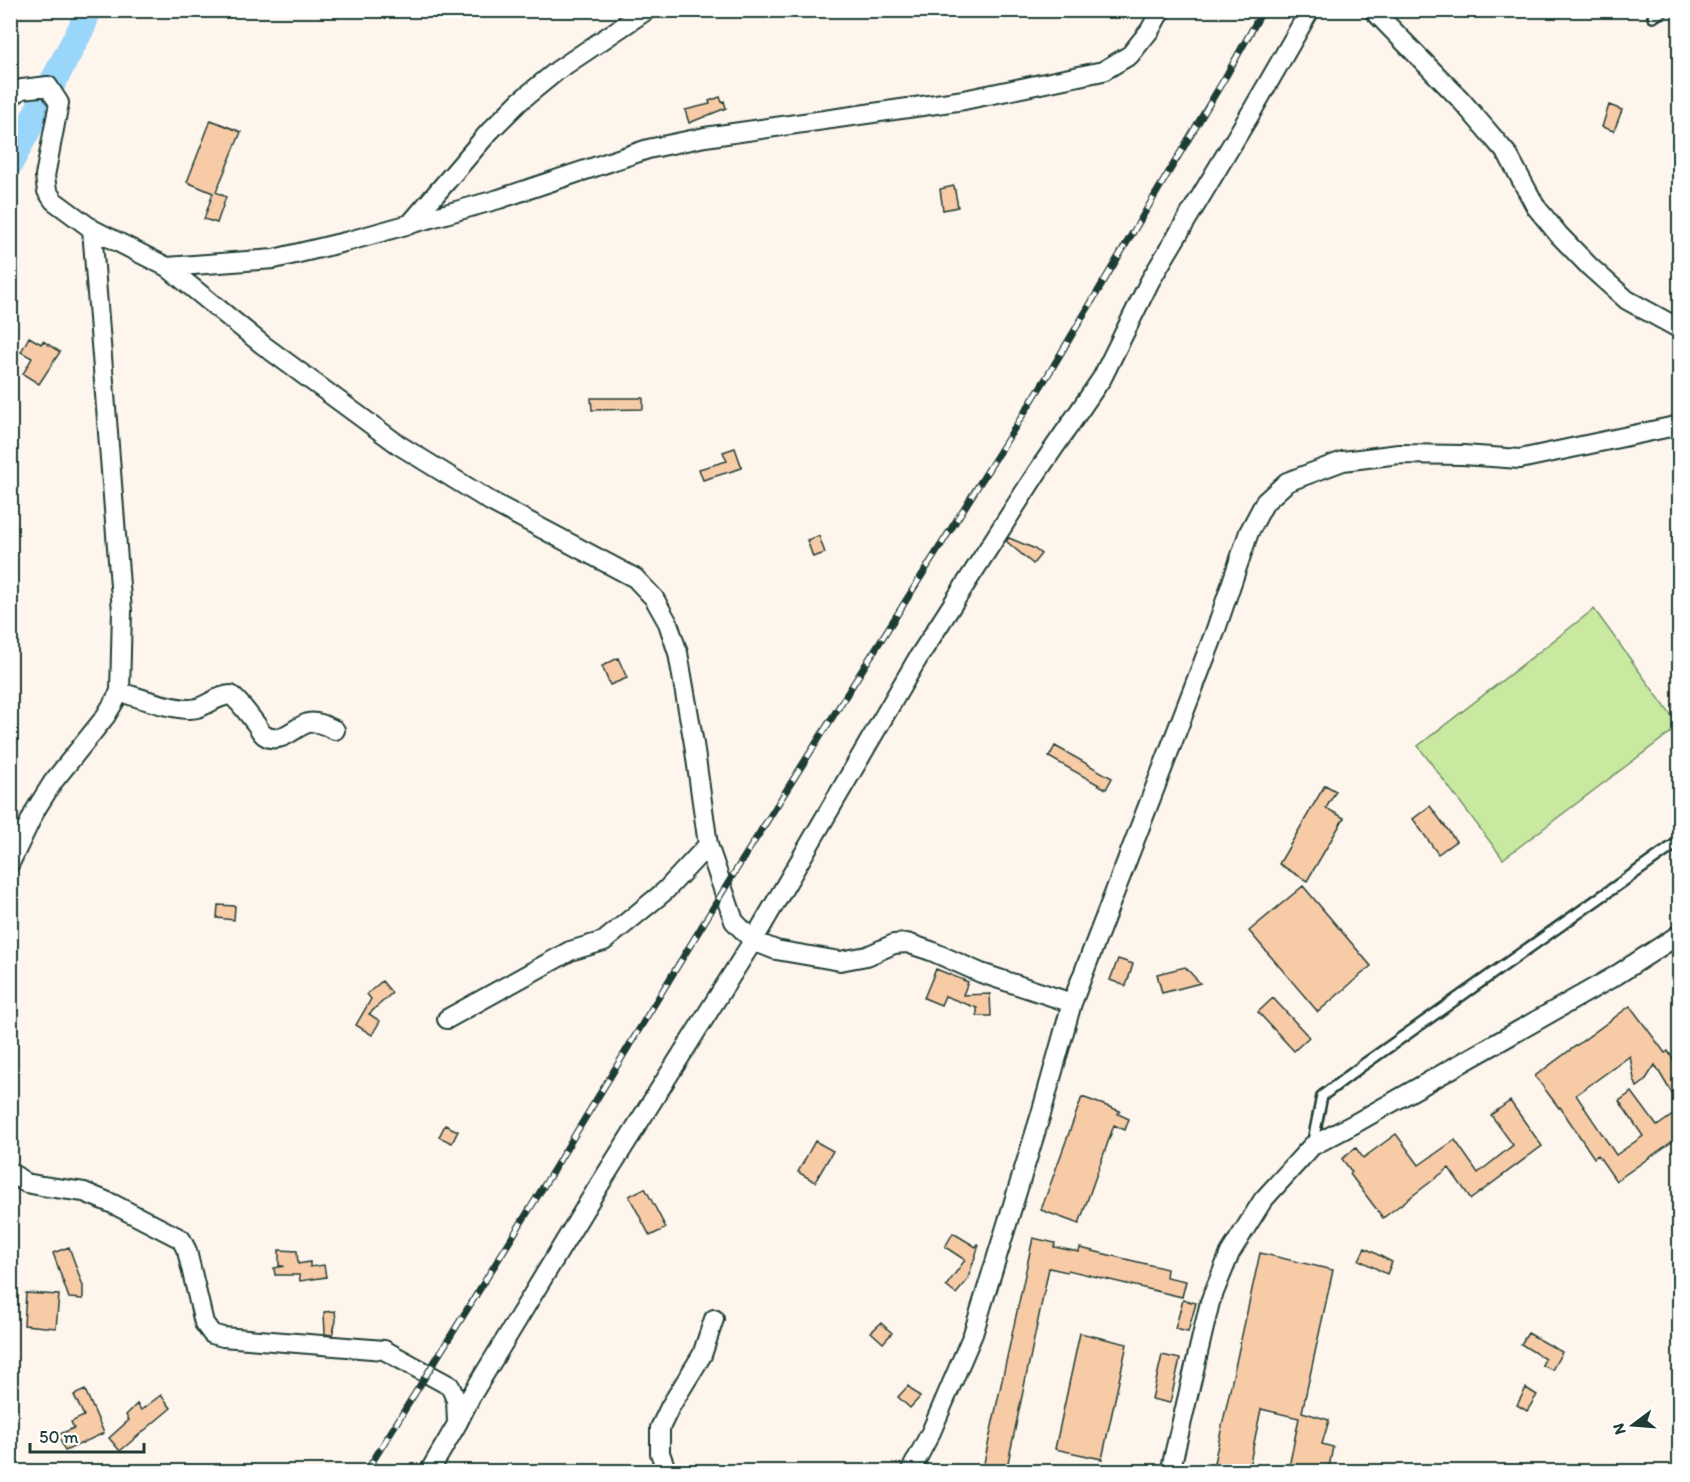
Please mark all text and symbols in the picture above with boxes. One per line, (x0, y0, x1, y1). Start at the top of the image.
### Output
north arrow (1603, 1395, 1663, 1455)
scale bar (30, 1416, 144, 1454)
text: N (1608, 1421, 1630, 1437)
text: 50 m (39, 1426, 79, 1448)

